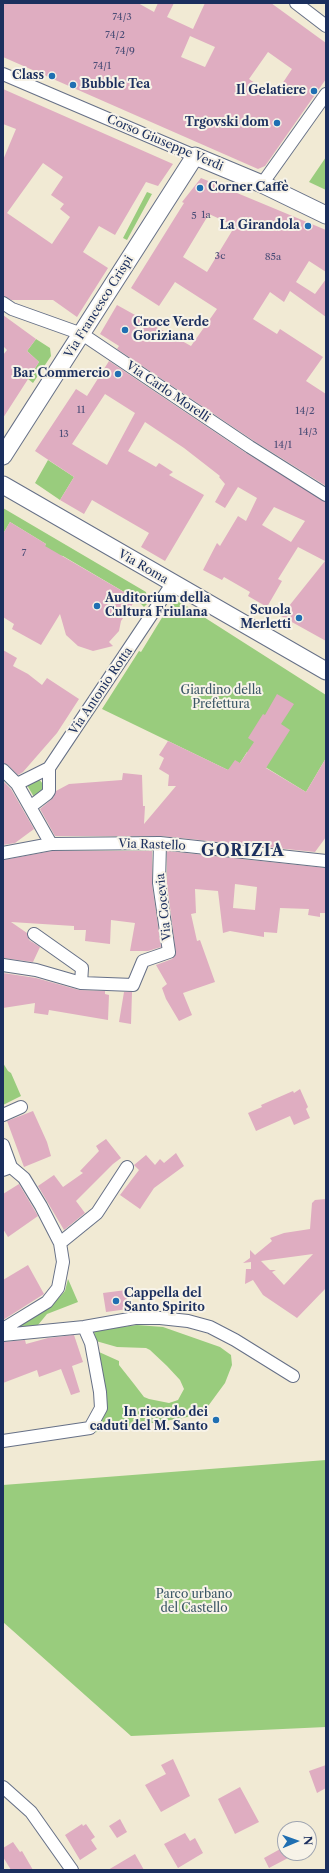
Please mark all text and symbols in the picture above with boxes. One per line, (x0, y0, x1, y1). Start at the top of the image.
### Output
house number: 74/3 (112, 11, 132, 23)
house number: 74/2 (105, 29, 125, 41)
house number: 74/9 (115, 45, 135, 57)
house number: 74/1 (93, 60, 111, 72)
place label: Class (12, 69, 44, 83)
marker: Class (47, 71, 57, 81)
place label: Bubble Tea (81, 78, 150, 92)
marker: Bubble Tea (68, 80, 78, 90)
place label: Il Gelatiere (236, 84, 306, 98)
marker: Il Gelatiere (309, 86, 319, 96)
street label: Corso Giuseppe Verdi (105, 112, 225, 174)
place label: Trgovski dom (185, 116, 269, 130)
marker: Trgovski dom (272, 118, 282, 128)
place label: Corner Caffè (208, 181, 289, 195)
marker: Corner Caffè (195, 183, 205, 193)
house number: 1a (201, 209, 211, 221)
house number: 5 (191, 210, 197, 222)
place label: La Girandola (220, 219, 300, 233)
marker: La Girandola (303, 221, 313, 231)
house number: 3c (215, 250, 225, 262)
house number: 85a (265, 251, 281, 263)
street label: Via Francesco Crispi (62, 253, 136, 361)
place label: Croce Verde Goriziana (133, 316, 209, 344)
marker: Croce Verde Goriziana (120, 325, 130, 335)
street label: Via Carlo Morelli (123, 359, 213, 425)
place label: Bar Commercio (13, 367, 110, 381)
marker: Bar Commercio (113, 369, 123, 379)
house number: 11 (77, 404, 85, 416)
house number: 14/2 (295, 405, 315, 417)
house number: 14/3 (298, 426, 318, 438)
house number: 13 (59, 428, 69, 440)
house number: 14/1 (274, 439, 292, 451)
house number: 7 (22, 547, 26, 559)
street label: Via Roma (115, 547, 171, 587)
place label: Auditorium della Cultura Friulana (105, 592, 210, 620)
marker: Auditorium della Cultura Friulana (92, 601, 102, 611)
place label: Scuola Merletti (240, 604, 291, 632)
marker: Scuola Merletti (294, 613, 304, 623)
street label: Via Antonio Rotta (66, 645, 136, 737)
park label: Giardino della Prefettura (180, 684, 262, 712)
street label: Via Rastello (118, 837, 186, 853)
district label: GORIZIA (201, 841, 285, 861)
street label: Via Cocevia (153, 873, 175, 941)
place label: Cappella del Santo Spirito (124, 1287, 205, 1315)
marker: Cappella del Santo Spirito (111, 1296, 121, 1306)
place label: In ricordo dei caduti del M. Santo (90, 1406, 208, 1434)
marker: In ricordo dei caduti del M. Santo (211, 1415, 221, 1425)
park label: Parco urbano del Castello (156, 1588, 232, 1616)
north arrow (277, 1821, 317, 1861)
text: N (301, 1836, 315, 1846)

